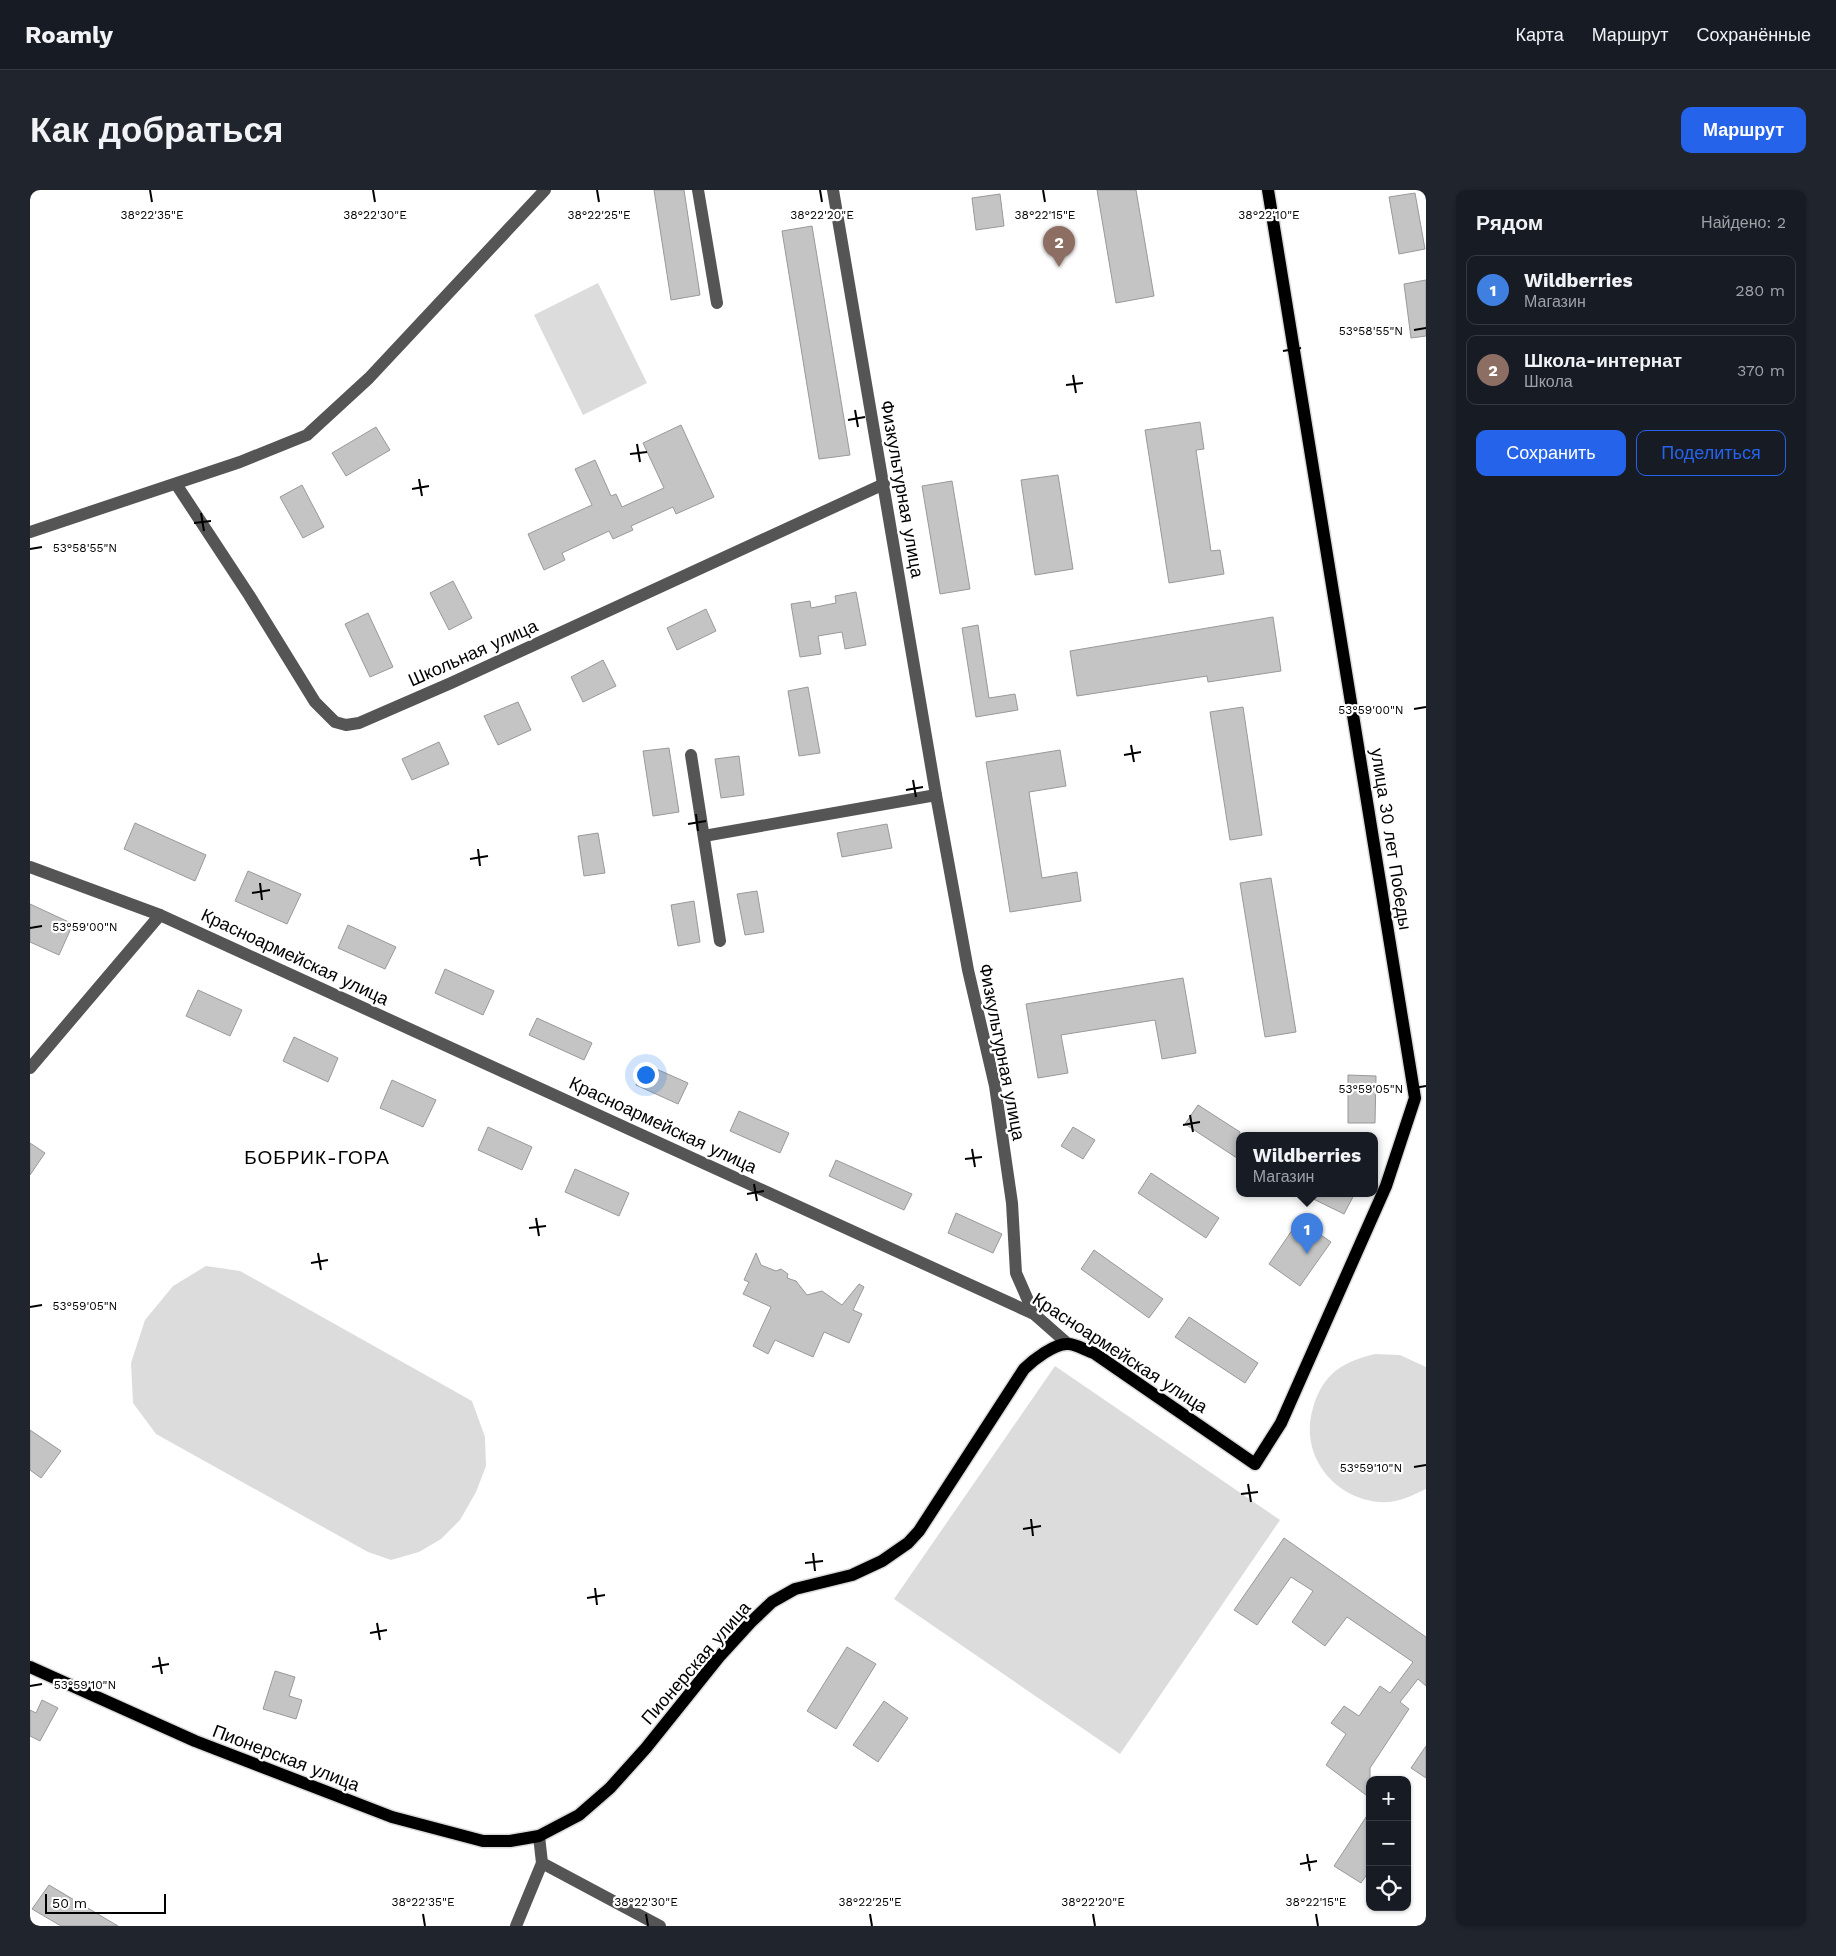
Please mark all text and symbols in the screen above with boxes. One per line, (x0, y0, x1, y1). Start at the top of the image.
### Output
text: Roamly (25, 21, 113, 49)
text: Карта (1516, 24, 1564, 45)
text: Маршрут (1592, 24, 1668, 45)
text: Сохранённые (1696, 24, 1811, 45)
button: Маршрут (1681, 107, 1806, 153)
text: Как добраться (30, 109, 283, 151)
text: 38°22'35"E (120, 208, 184, 222)
text: 38°22'30"E (343, 208, 407, 222)
text: 38°22'25"E (567, 208, 631, 222)
text: 38°22'20"E (790, 208, 854, 222)
text: 38°22'15"E (1015, 208, 1076, 222)
text: 38°22'10"E (1238, 208, 1300, 222)
text: Рядом (1476, 210, 1543, 235)
text: Найдено: 2 (1701, 213, 1786, 232)
pin: 2 (1043, 226, 1075, 267)
text: Wildberries (1524, 269, 1633, 292)
text: 1 (1490, 281, 1496, 300)
text: 280 m (1735, 281, 1785, 300)
text: Магазин (1524, 292, 1586, 311)
text: 53°58'55"N (1339, 324, 1403, 338)
text: Школа-интернат (1524, 349, 1682, 372)
text: 2 (1488, 361, 1498, 380)
text: 370 m (1737, 361, 1785, 380)
text: Школа (1524, 372, 1573, 391)
street label: Физкультурная улица (877, 399, 929, 580)
button: Сохранить (1476, 430, 1626, 476)
button: Поделиться (1636, 430, 1786, 476)
text: 53°58'55"N (53, 541, 117, 555)
street label: Школьная улица (405, 614, 542, 690)
text: 53°59'00"N (1338, 703, 1404, 717)
street label: улица 30 лет Победы (1367, 746, 1416, 931)
street label: Красноармейская улица (198, 904, 393, 1010)
text: 53°59'00"N (52, 920, 118, 934)
street label: Физкультурная улица (975, 962, 1030, 1143)
your location (633, 1062, 659, 1088)
street label: Красноармейская улица (566, 1072, 761, 1178)
text: 53°59'05"N (1339, 1082, 1403, 1096)
popup (1236, 1132, 1378, 1197)
text: Wildberries (1253, 1144, 1361, 1167)
district label: БОБРИК-ГОРА (244, 1146, 390, 1169)
text: Магазин (1253, 1167, 1314, 1186)
pin: 1 (1291, 1213, 1323, 1254)
street label: Красноармейская улица (1029, 1288, 1213, 1418)
text: 53°59'05"N (53, 1299, 117, 1313)
text: 53°59'10"N (1340, 1461, 1402, 1475)
street label: Пионерская улица (637, 1596, 755, 1728)
text: 53°59'10"N (54, 1678, 116, 1692)
street label: Пионерская улица (210, 1720, 363, 1796)
map controls (1366, 1776, 1411, 1911)
button: + (1366, 1776, 1411, 1821)
button: − (1366, 1821, 1411, 1866)
button: locate (1366, 1866, 1411, 1911)
scale bar (45, 1891, 166, 1914)
text: 50 m (52, 1895, 87, 1911)
text: 38°22'35"E (391, 1895, 455, 1909)
text: 38°22'30"E (614, 1895, 678, 1909)
text: 38°22'25"E (838, 1895, 902, 1909)
text: 38°22'20"E (1061, 1895, 1125, 1909)
text: 38°22'15"E (1286, 1895, 1347, 1909)

